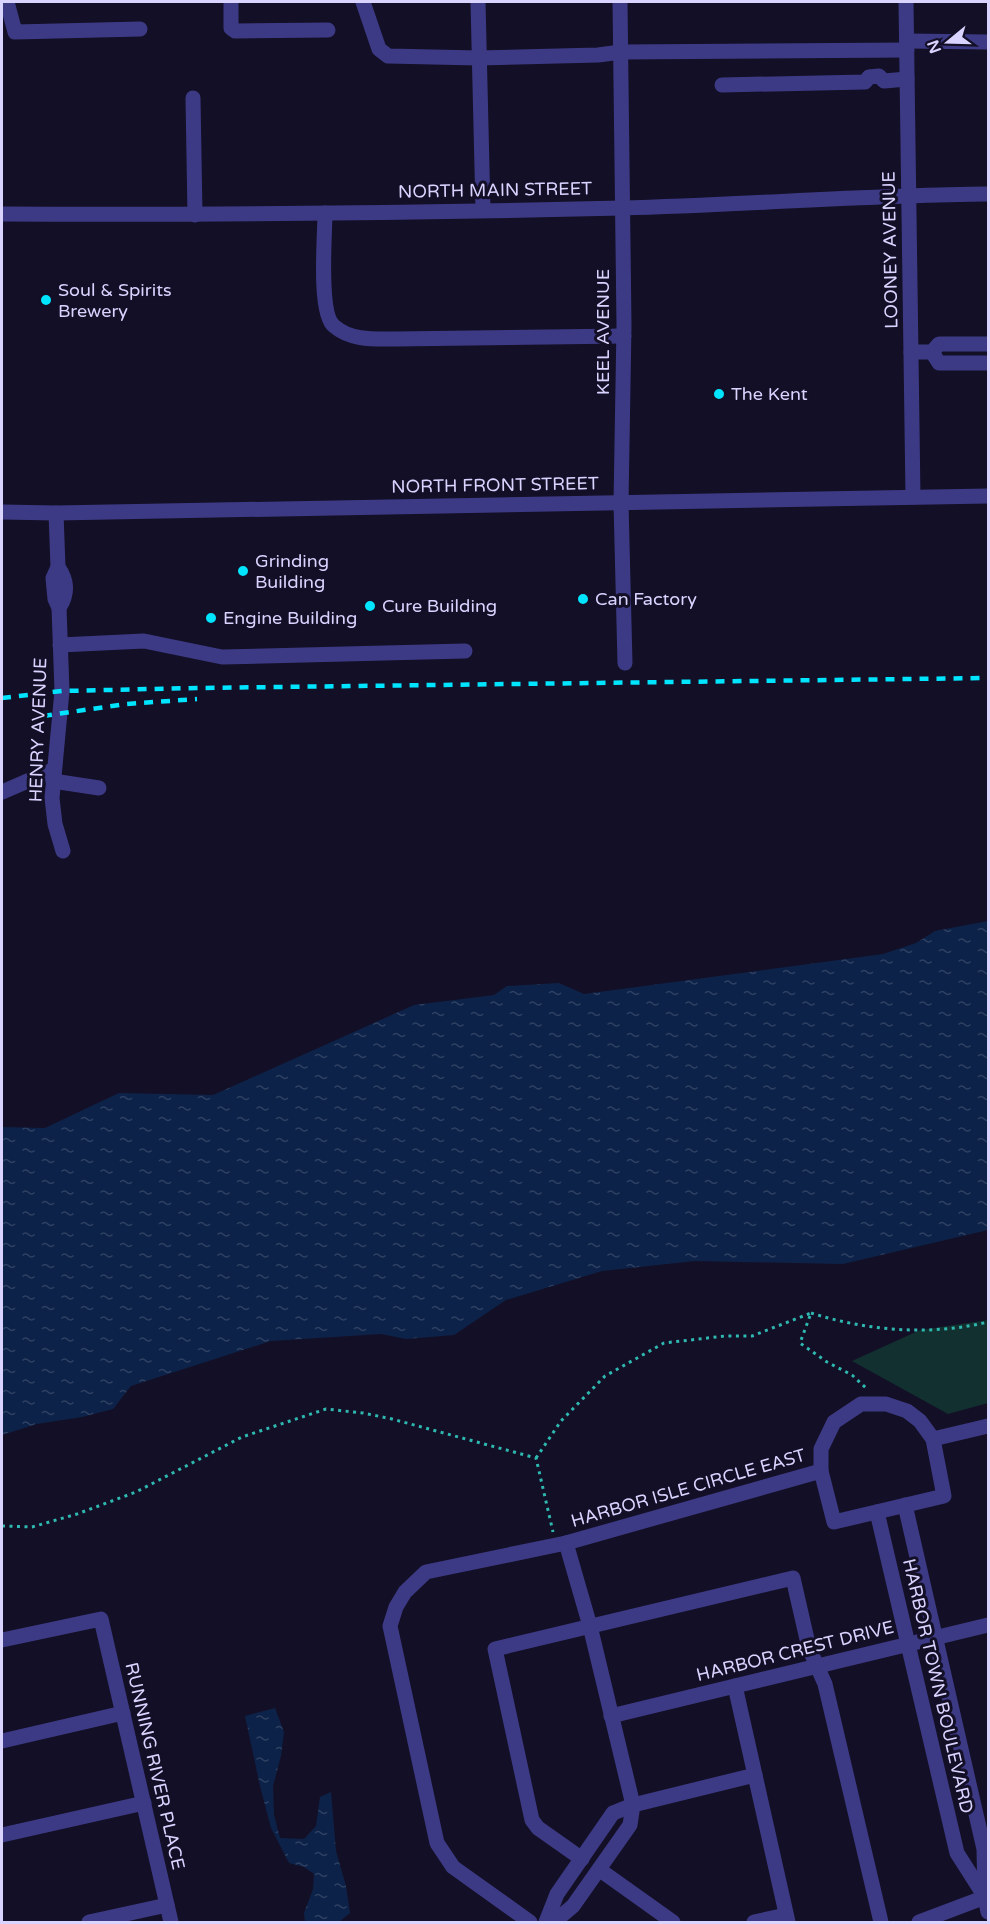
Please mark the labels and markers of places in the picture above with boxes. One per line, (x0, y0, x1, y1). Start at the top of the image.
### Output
place label: Soul & Spirits Brewery (58, 279, 172, 322)
marker: Soul & Spirits Brewery (39, 293, 53, 307)
place label: The Kent (731, 383, 808, 405)
marker: The Kent (712, 387, 726, 401)
place label: Grinding Building (255, 550, 329, 593)
marker: Grinding Building (236, 564, 250, 578)
place label: Can Factory (595, 588, 697, 610)
marker: Can Factory (576, 592, 590, 606)
place label: Cure Building (382, 595, 497, 617)
marker: Cure Building (363, 599, 377, 613)
place label: Engine Building (223, 607, 357, 629)
marker: Engine Building (204, 611, 218, 625)

